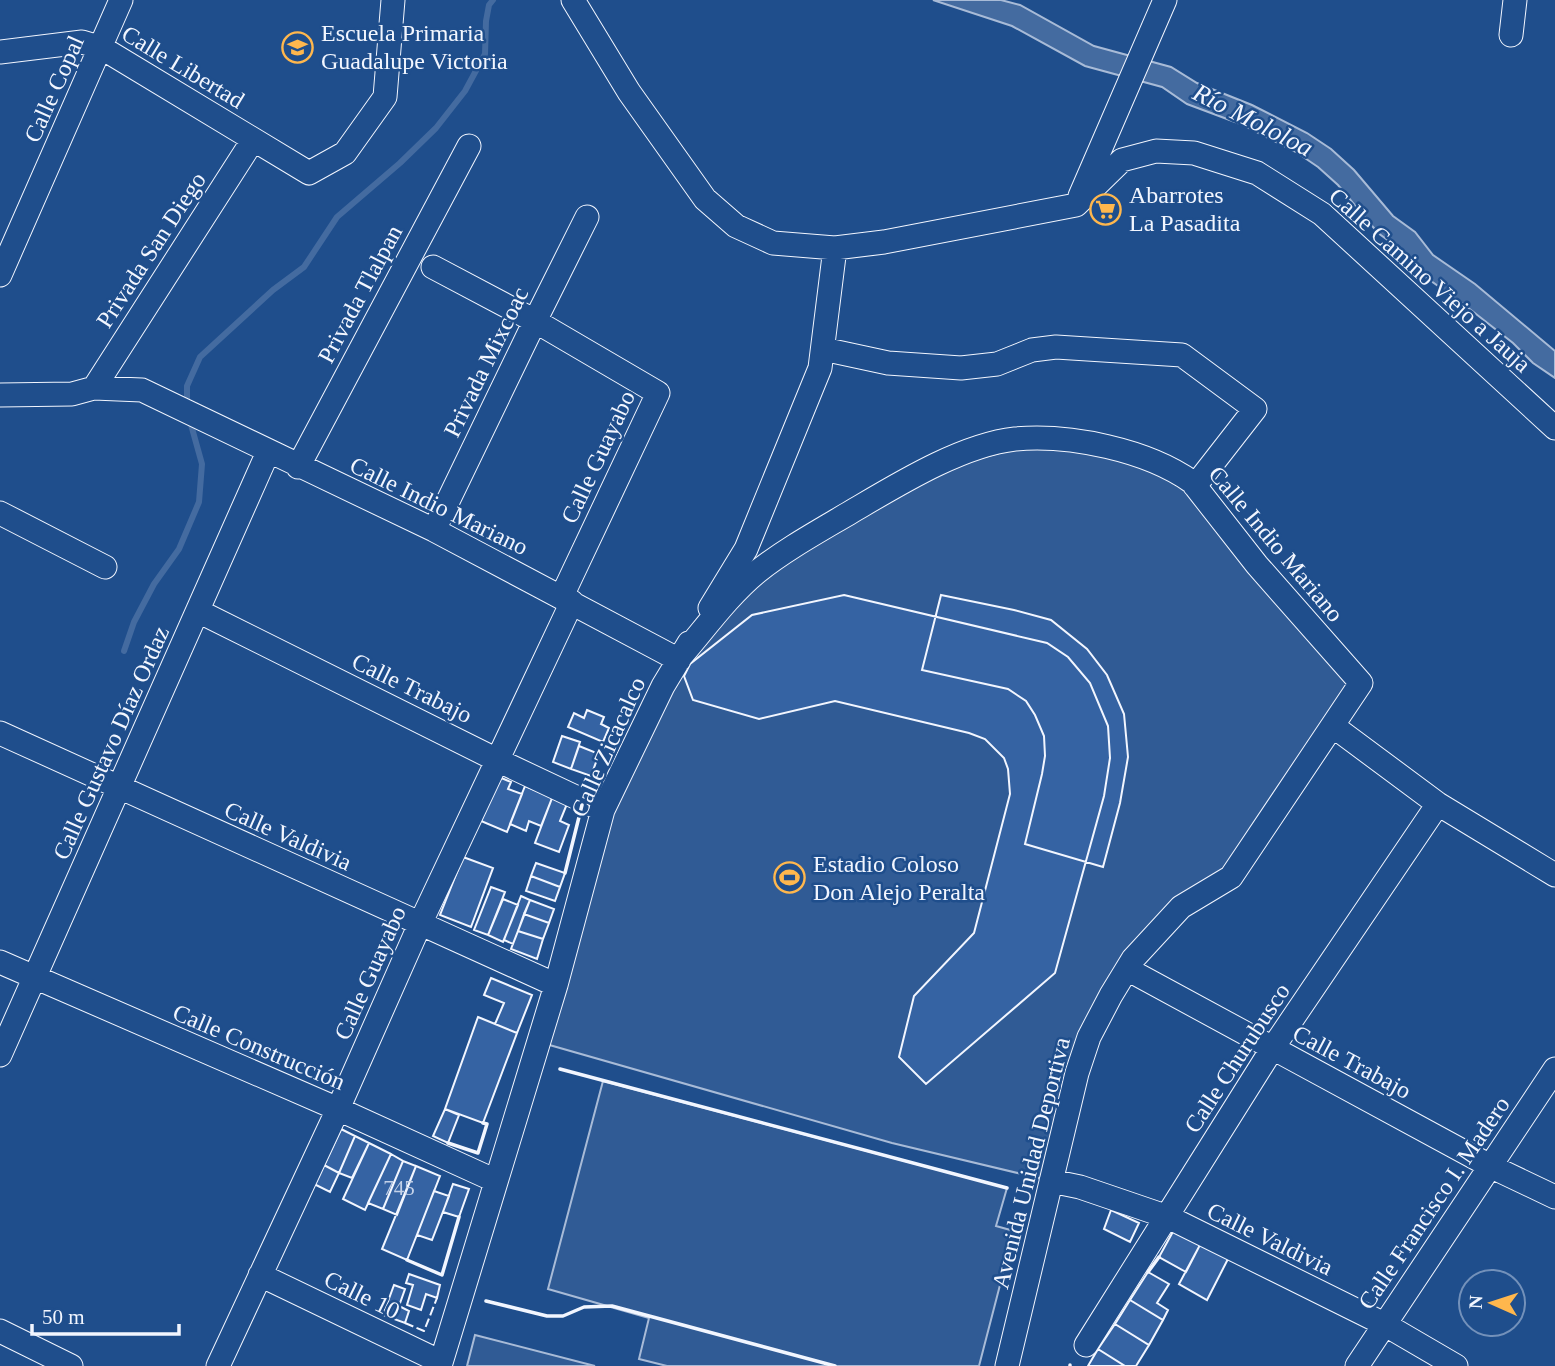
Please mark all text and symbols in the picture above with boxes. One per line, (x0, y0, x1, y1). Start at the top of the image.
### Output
street label: Calle Libertad (117, 20, 249, 114)
place label: Escuela Primaria Guadalupe Victoria (321, 20, 508, 74)
school or university icon: Escuela Primaria Guadalupe Victoria (281, 30, 315, 64)
street label: Calle Copal (19, 31, 89, 146)
water label: Río Mololoa (1187, 77, 1318, 163)
street label: Privada San Diego (91, 167, 211, 333)
place label: Abarrotes La Pasadita (1129, 182, 1241, 236)
street label: Calle Camino Viejo a Jauja (1324, 183, 1536, 378)
supermarket icon: Abarrotes La Pasadita (1089, 192, 1123, 226)
street label: Privada Tlalpan (313, 221, 407, 367)
street label: Privada Mixcoac (439, 283, 533, 441)
street label: Calle Guayabo (556, 387, 640, 527)
street label: Calle Indio Mariano (346, 452, 532, 560)
street label: Calle Indio Mariano (1203, 461, 1349, 627)
street label: Calle Gustavo Díaz Ordaz (48, 622, 174, 864)
street label: Calle Trabajo (348, 648, 476, 728)
street label: Calle Zicacalco (566, 673, 650, 821)
street label: Calle Valdivia (220, 796, 356, 876)
place label: Estadio Coloso Don Alejo Peralta (813, 851, 985, 905)
sports icon: Estadio Coloso Don Alejo Peralta (773, 861, 807, 895)
street label: Calle Guayabo (329, 902, 411, 1044)
street label: Calle Churubusco (1179, 979, 1295, 1137)
street label: Calle Construcción (169, 999, 349, 1095)
street label: Calle Trabajo (1289, 1020, 1415, 1104)
street label: Avenida Unidad Deportiva (987, 1034, 1075, 1291)
street label: Calle Francisco I. Madero (1353, 1092, 1515, 1314)
house number: 745 (383, 1176, 415, 1200)
street label: Calle Valdivia (1203, 1197, 1337, 1281)
street label: Calle 10 (320, 1266, 404, 1324)
north arrow (1457, 1268, 1527, 1338)
scale bar (32, 1292, 178, 1336)
text: N (1465, 1294, 1486, 1310)
text: 50 m (42, 1305, 85, 1329)

